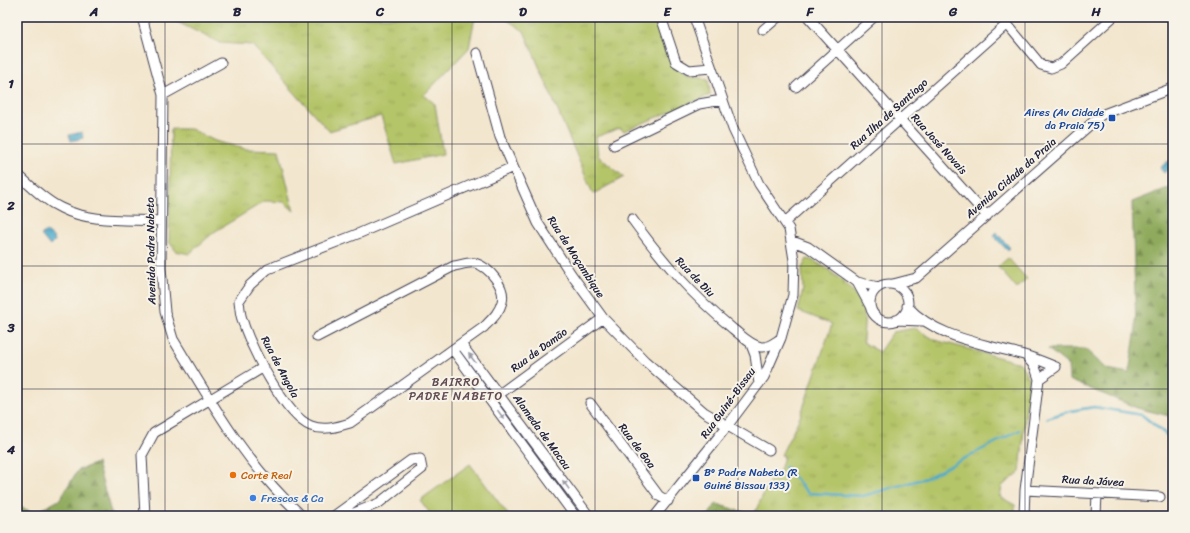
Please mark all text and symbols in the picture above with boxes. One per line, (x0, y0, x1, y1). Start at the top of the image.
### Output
text: A (89, 0, 98, 23)
text: B (233, 0, 242, 23)
text: C (375, 0, 385, 23)
text: D (519, 0, 527, 23)
text: E (663, 0, 672, 23)
text: F (805, 0, 814, 23)
text: G (948, 0, 958, 23)
text: H (1090, 0, 1101, 23)
text: 1 (8, 72, 14, 95)
street label: Rua Ilha de Santiago (846, 73, 933, 154)
place label: Aires (Av Cidade da Praia 75) (1023, 103, 1105, 135)
street label: Rua José Novais (906, 109, 972, 179)
marker: Aires (Av Cidade da Praia 75) (1107, 113, 1117, 123)
street label: Avenida Cidade da Praia (960, 133, 1061, 224)
text: 2 (6, 194, 15, 217)
street label: Avenida Padre Nabeto (141, 197, 161, 306)
street label: Rua de Moçambique (542, 212, 610, 302)
street label: Rua de Diu (671, 252, 719, 302)
text: 3 (6, 316, 15, 339)
street label: Rua de Damão (506, 323, 572, 377)
street label: Rua de Angola (256, 333, 305, 402)
one-way arrow (467, 352, 476, 363)
street label: Rua Guiné-Bissau (695, 363, 761, 443)
district label: BAIRRO PADRE NABETO (409, 371, 503, 407)
street label: Alameda de Macau (507, 389, 576, 474)
one-way arrow (496, 410, 505, 421)
street label: Rua de Goa (613, 419, 661, 473)
text: 4 (6, 438, 16, 461)
place label: Bº Padre Nabeto (R Guiné Bissau 133) (704, 463, 798, 495)
place label: Corte Real (241, 466, 293, 485)
marker: Corte Real (228, 470, 238, 480)
street label: Rua da Jávea (1061, 470, 1125, 492)
marker: Bº Padre Nabeto (R Guiné Bissau 133) (691, 473, 701, 483)
one-way arrow (562, 479, 570, 490)
place label: Frescos & Ca (261, 489, 324, 508)
marker: Frescos & Ca (248, 493, 258, 503)

